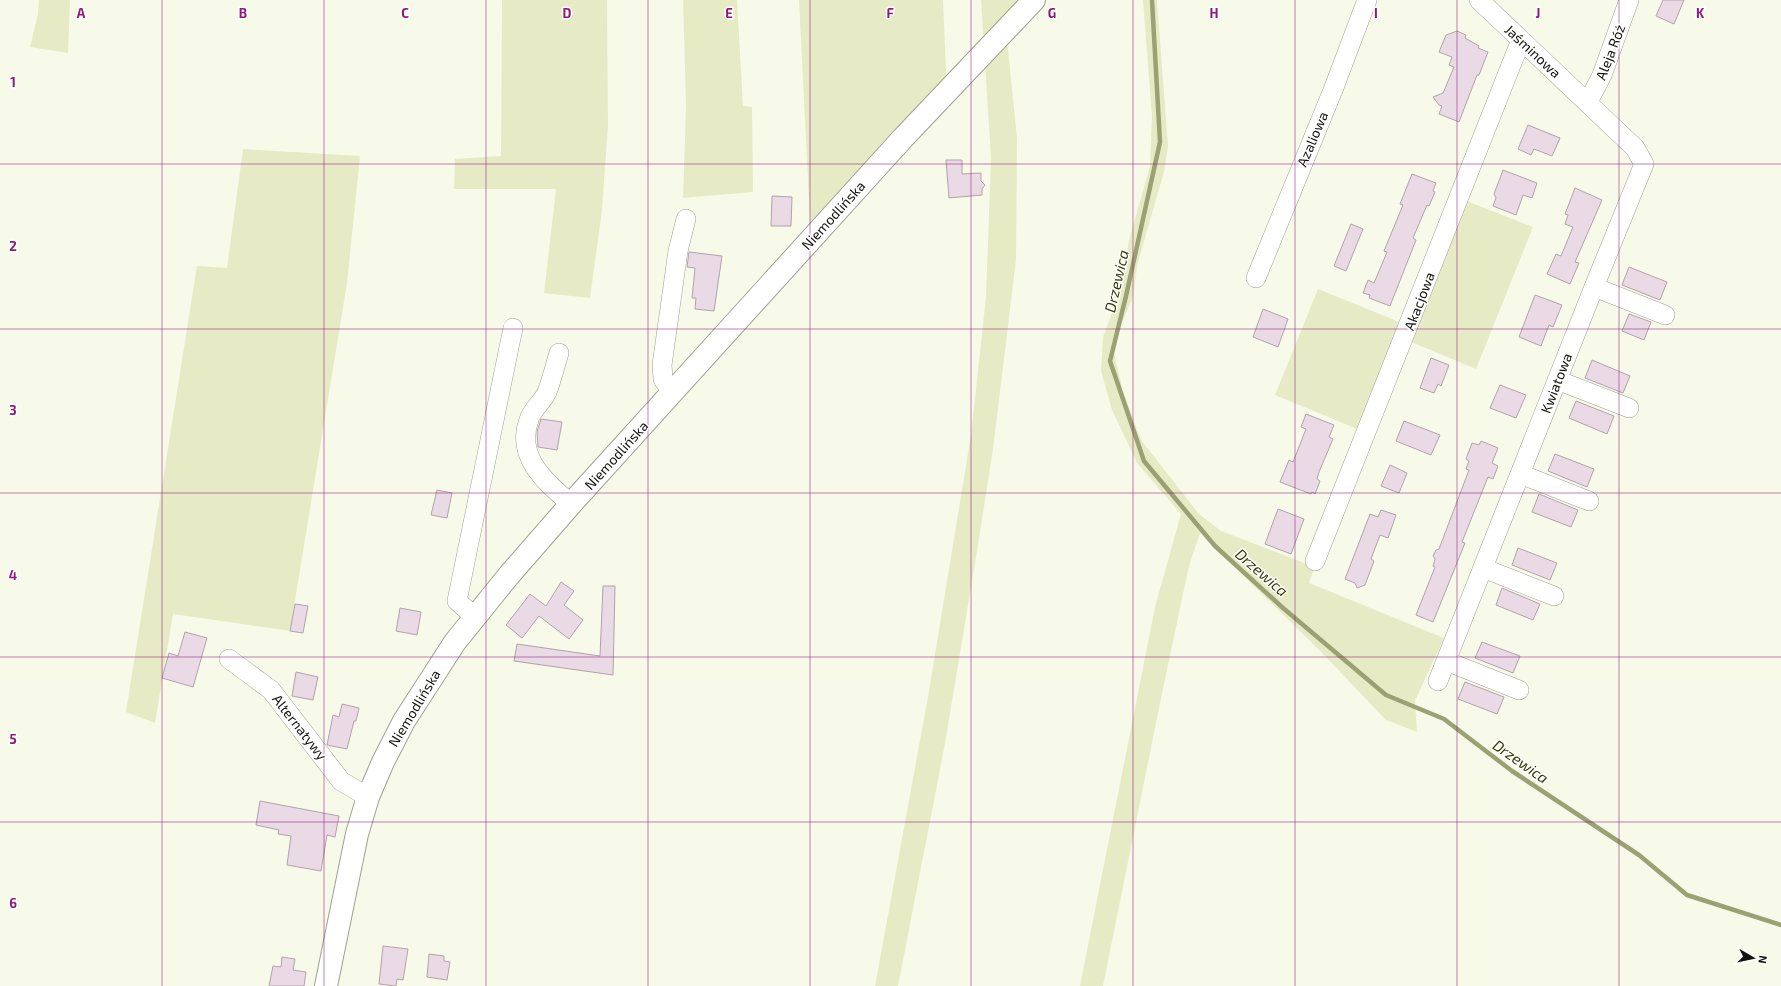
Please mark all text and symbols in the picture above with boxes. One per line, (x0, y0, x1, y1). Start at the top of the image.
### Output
text: A (77, 5, 86, 21)
text: B (239, 5, 247, 21)
text: C (401, 5, 409, 21)
text: D (563, 5, 572, 21)
text: E (725, 5, 733, 21)
text: F (886, 5, 894, 21)
text: G (1048, 5, 1056, 21)
text: H (1210, 5, 1219, 21)
text: I (1374, 5, 1378, 21)
text: J (1536, 5, 1540, 21)
text: K (1696, 5, 1705, 21)
street label: Jaśminowa (1501, 21, 1565, 81)
street label: Aleja Róż (1592, 22, 1628, 82)
text: 1 (10, 74, 16, 90)
street label: Azaliowa (1293, 109, 1331, 169)
street label: Niemodlińska (798, 177, 868, 253)
text: 2 (9, 238, 17, 254)
water label: Drzewica (1100, 248, 1132, 314)
street label: Akacjowa (1400, 269, 1438, 333)
street label: Kwiatowa (1537, 351, 1575, 415)
text: 3 (9, 402, 17, 418)
street label: Niemodlińska (581, 417, 651, 493)
water label: Drzewica (1232, 544, 1292, 600)
text: 4 (9, 567, 17, 583)
street label: Niemodlińska (384, 666, 444, 750)
street label: Alternatywy (269, 691, 331, 764)
text: 5 (9, 731, 17, 747)
water label: Drzewica (1490, 735, 1552, 787)
text: 6 (9, 895, 17, 911)
north arrow (1733, 938, 1773, 978)
text: N (1756, 955, 1770, 965)

